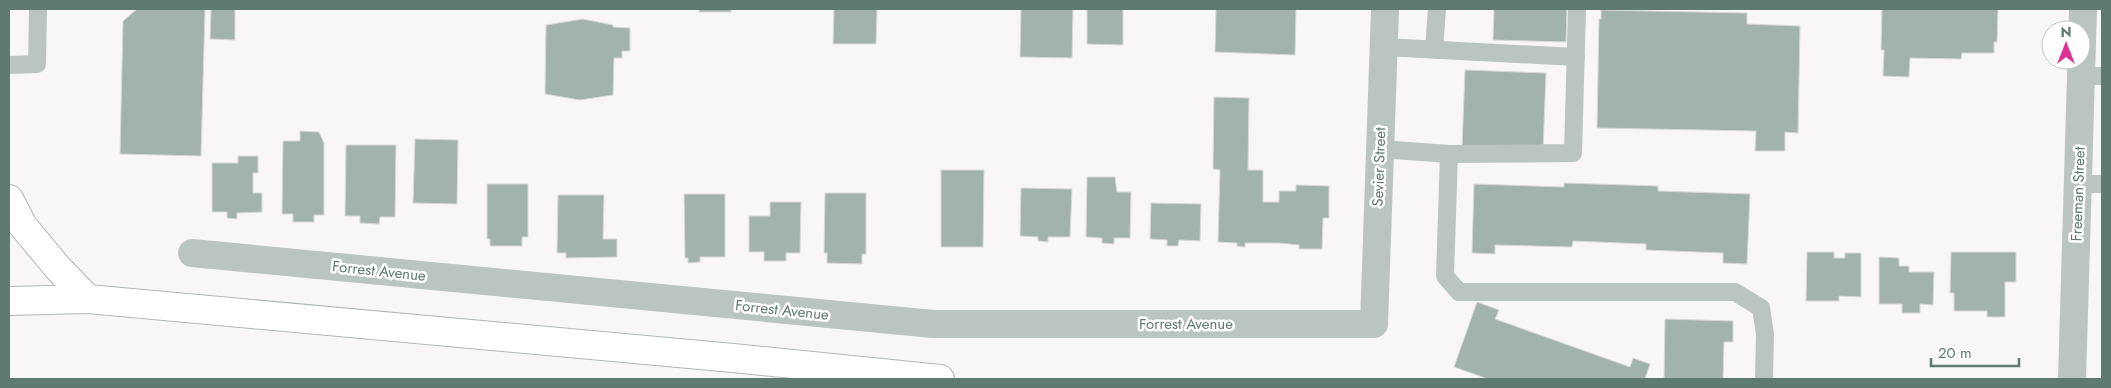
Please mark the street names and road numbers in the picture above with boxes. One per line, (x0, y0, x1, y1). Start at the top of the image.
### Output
street label: Sevier Street (1367, 127, 1391, 207)
street label: Freeman Street (2065, 146, 2091, 242)
street label: Forrest Avenue (331, 255, 427, 287)
street label: Forrest Avenue (734, 294, 830, 326)
street label: Forrest Avenue (1139, 313, 1233, 335)

